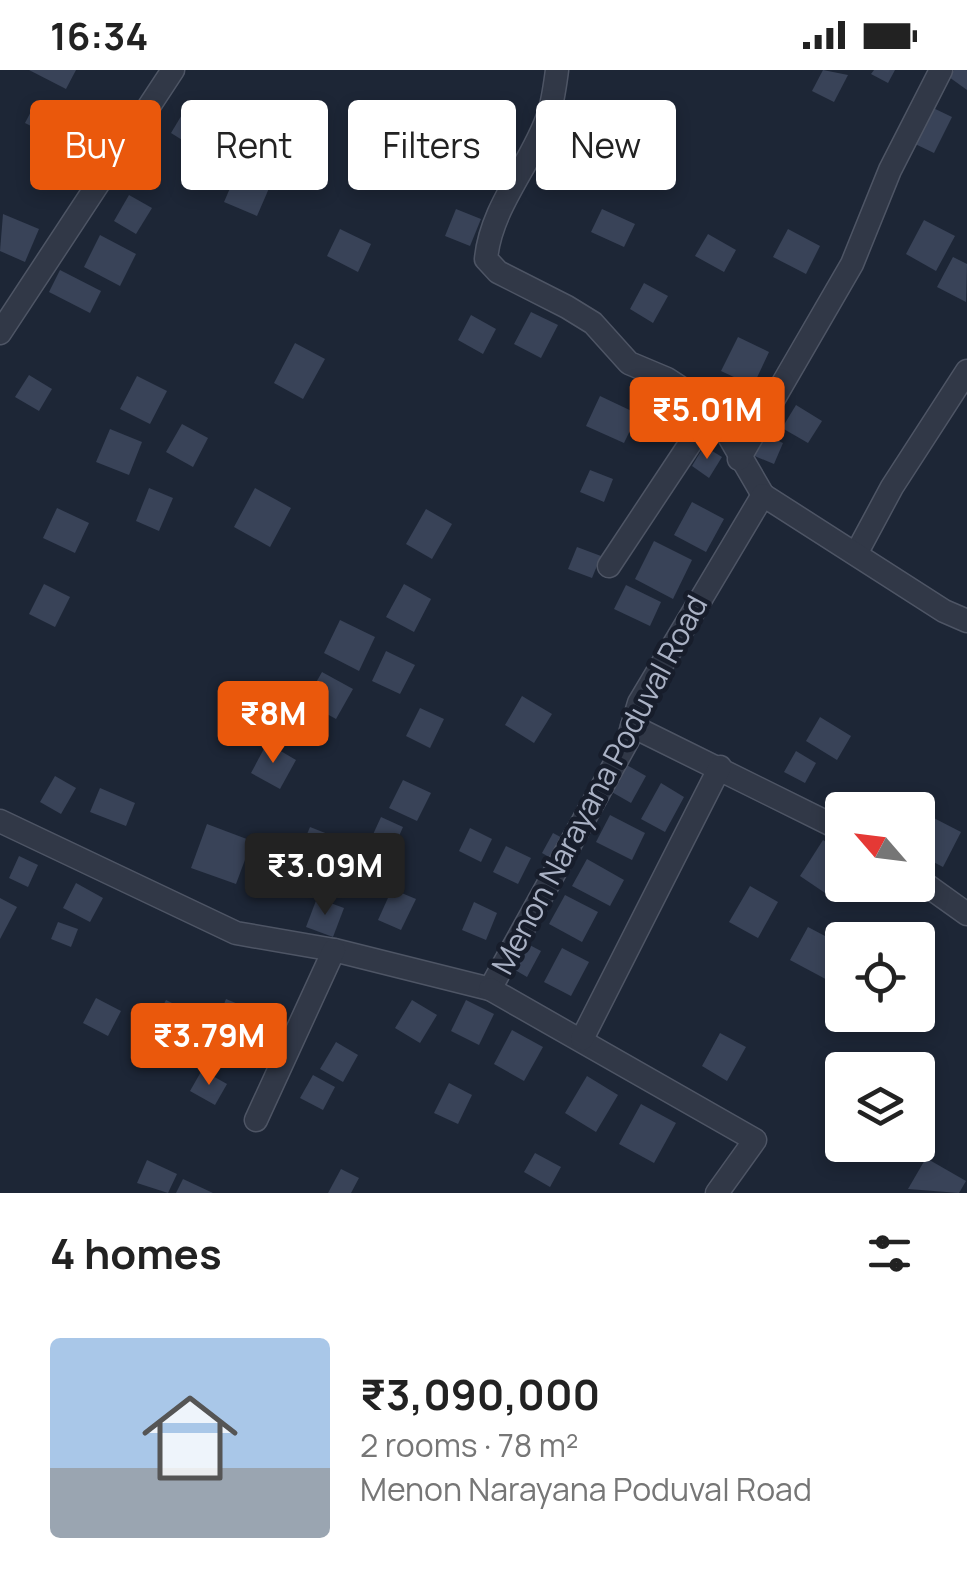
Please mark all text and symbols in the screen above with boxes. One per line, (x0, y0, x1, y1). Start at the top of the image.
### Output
text: 16:34 (50, 9, 149, 61)
chip: Buy (30, 100, 161, 190)
chip: Rent (181, 100, 328, 190)
chip: Filters (348, 100, 516, 190)
chip: New (536, 100, 676, 190)
pin: ₹5.01M (626, 377, 788, 462)
text: ₹5.01M (652, 387, 762, 431)
street label: Menon Narayana Poduval Road (481, 588, 716, 981)
pin: ₹8M (225, 681, 321, 766)
text: ₹8M (240, 691, 306, 735)
north arrow (825, 792, 935, 902)
map controls (825, 792, 935, 1162)
pin: ₹3.09M (244, 833, 406, 918)
text: ₹3.09M (267, 843, 383, 887)
button: locate (825, 922, 935, 1032)
pin: ₹3.79M (128, 1003, 290, 1088)
text: ₹3.79M (153, 1013, 265, 1057)
button: layers (825, 1052, 935, 1162)
text: 4 homes (50, 1224, 222, 1282)
icon: filters (862, 1226, 917, 1281)
text: ₹3,090,000 (360, 1365, 600, 1423)
icon: home (130, 1378, 250, 1498)
text: 2 rooms · 78 m² (360, 1423, 579, 1467)
text: Menon Narayana Poduval Road (360, 1467, 812, 1511)

